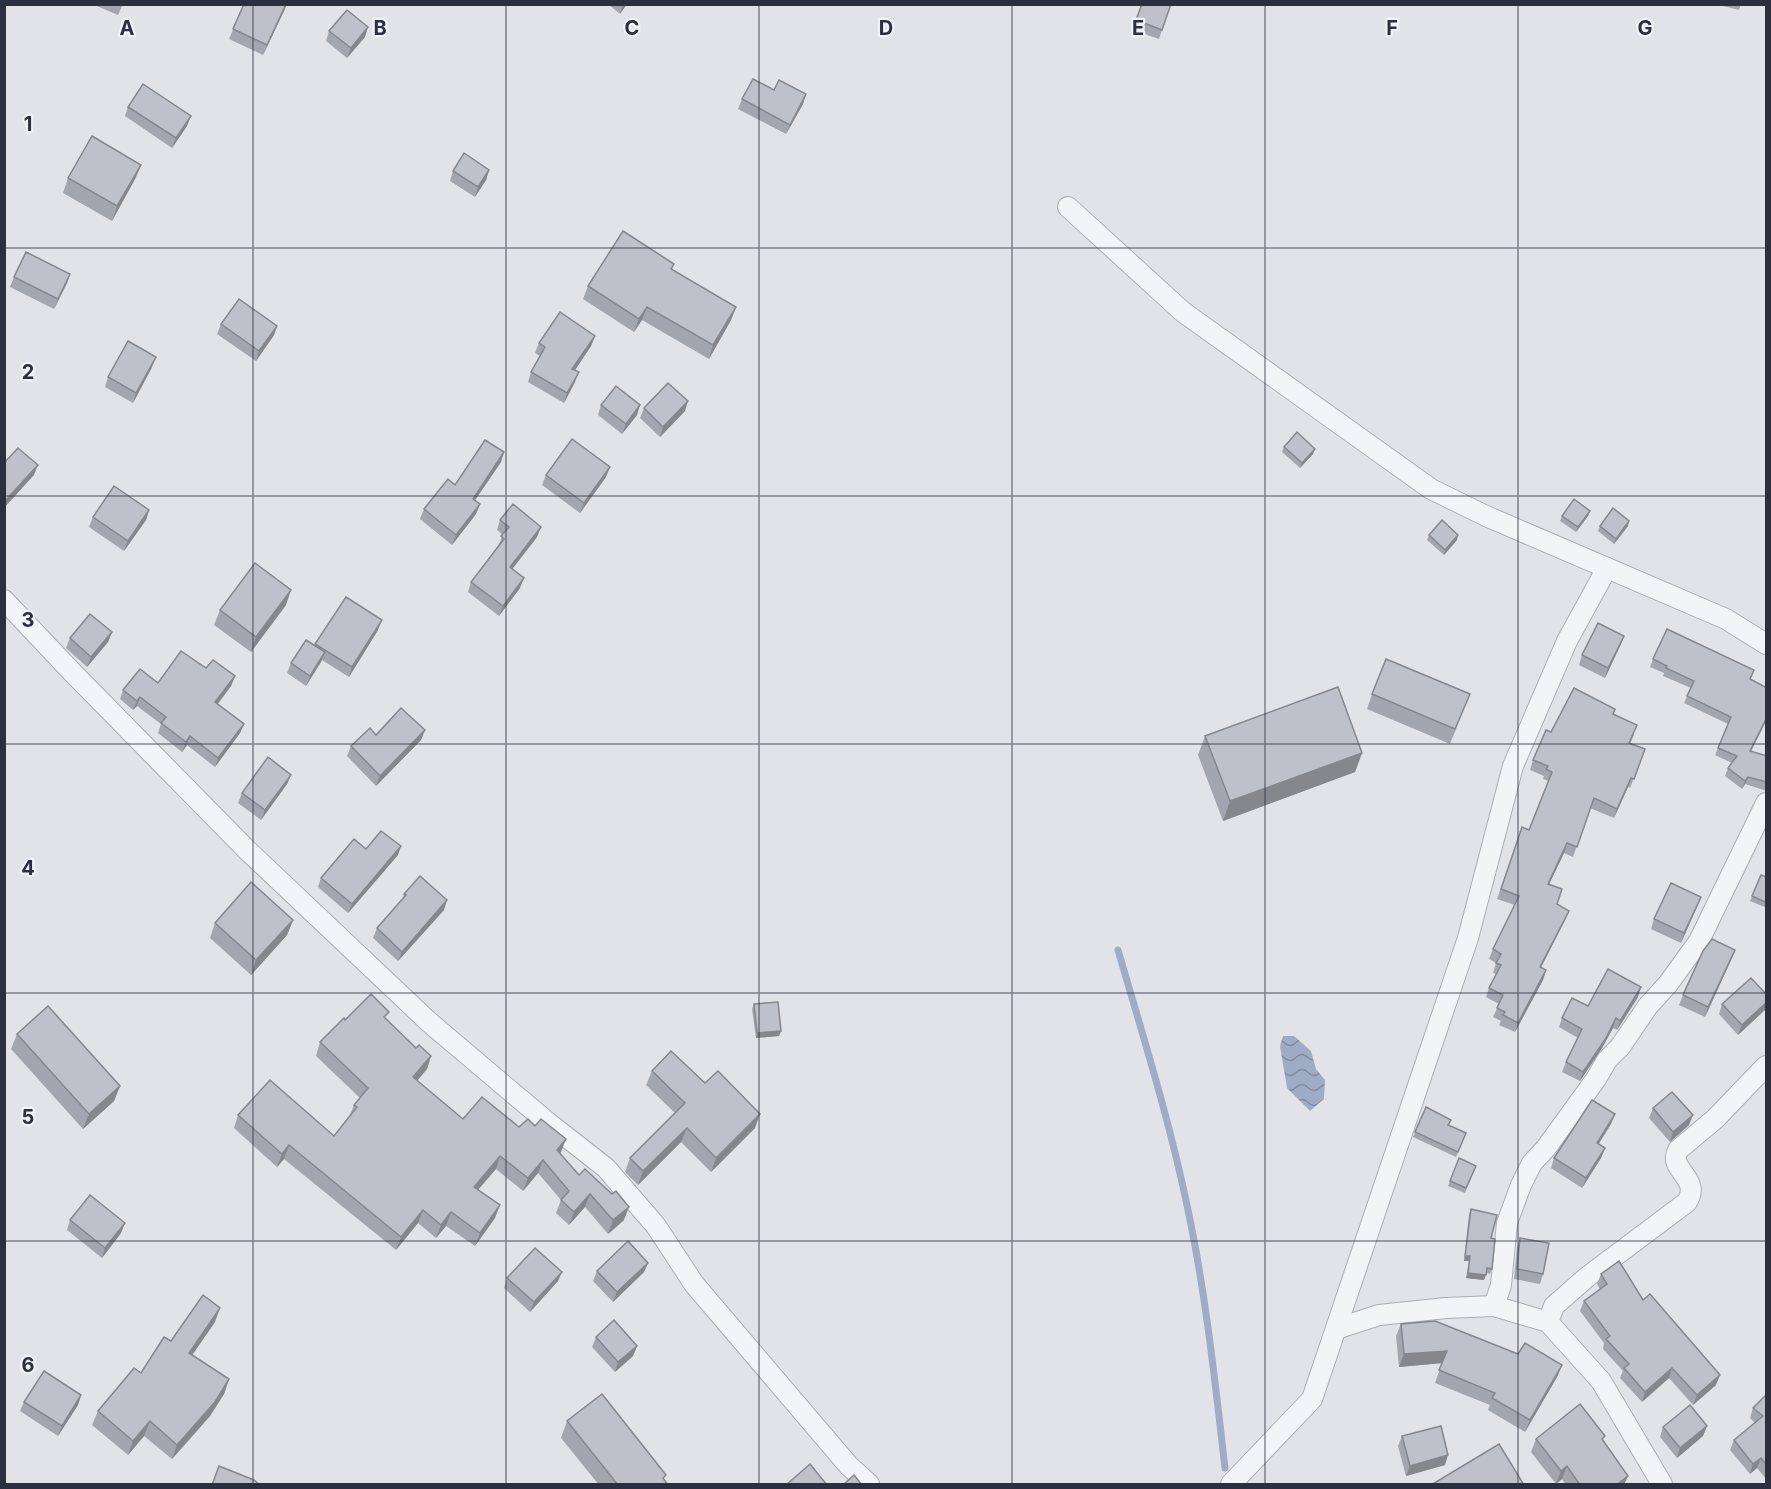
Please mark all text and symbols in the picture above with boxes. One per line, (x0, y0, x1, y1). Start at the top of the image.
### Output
text: A (120, 16, 135, 40)
text: B (373, 16, 387, 40)
text: C (625, 16, 639, 40)
text: D (879, 16, 893, 40)
text: E (1132, 16, 1144, 40)
text: F (1386, 16, 1398, 40)
text: G (1637, 16, 1653, 40)
text: 1 (24, 112, 32, 136)
text: 2 (22, 360, 34, 384)
text: 3 (22, 608, 34, 632)
text: 4 (21, 856, 35, 880)
text: 5 (22, 1105, 34, 1129)
text: 6 (22, 1353, 35, 1377)

